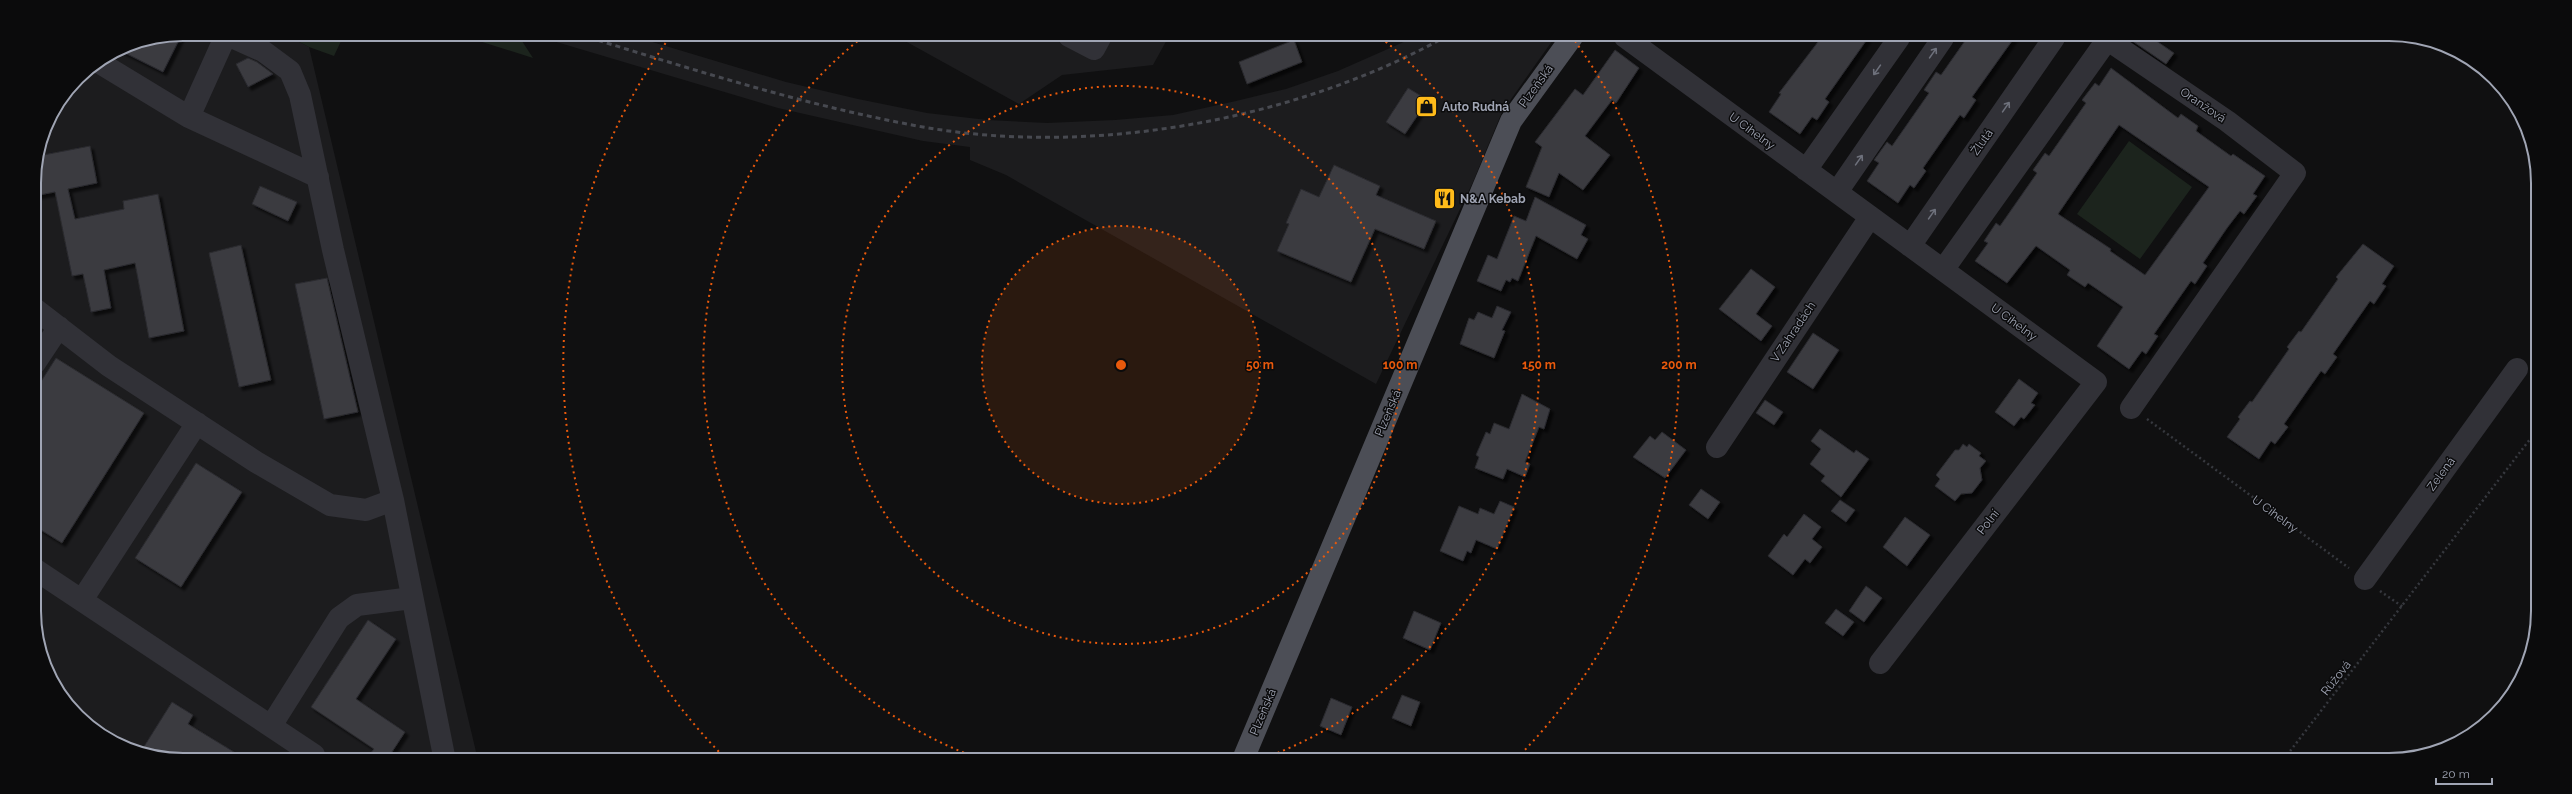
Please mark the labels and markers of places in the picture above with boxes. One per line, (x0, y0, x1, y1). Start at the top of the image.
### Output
shop icon: Auto Rudná (1414, 94, 1440, 120)
place label: Auto Rudná (1442, 100, 1509, 114)
restaurant icon: N&A Kebab (1432, 186, 1458, 212)
place label: N&A Kebab (1460, 192, 1526, 206)
centre of rings (1114, 358, 1128, 372)

